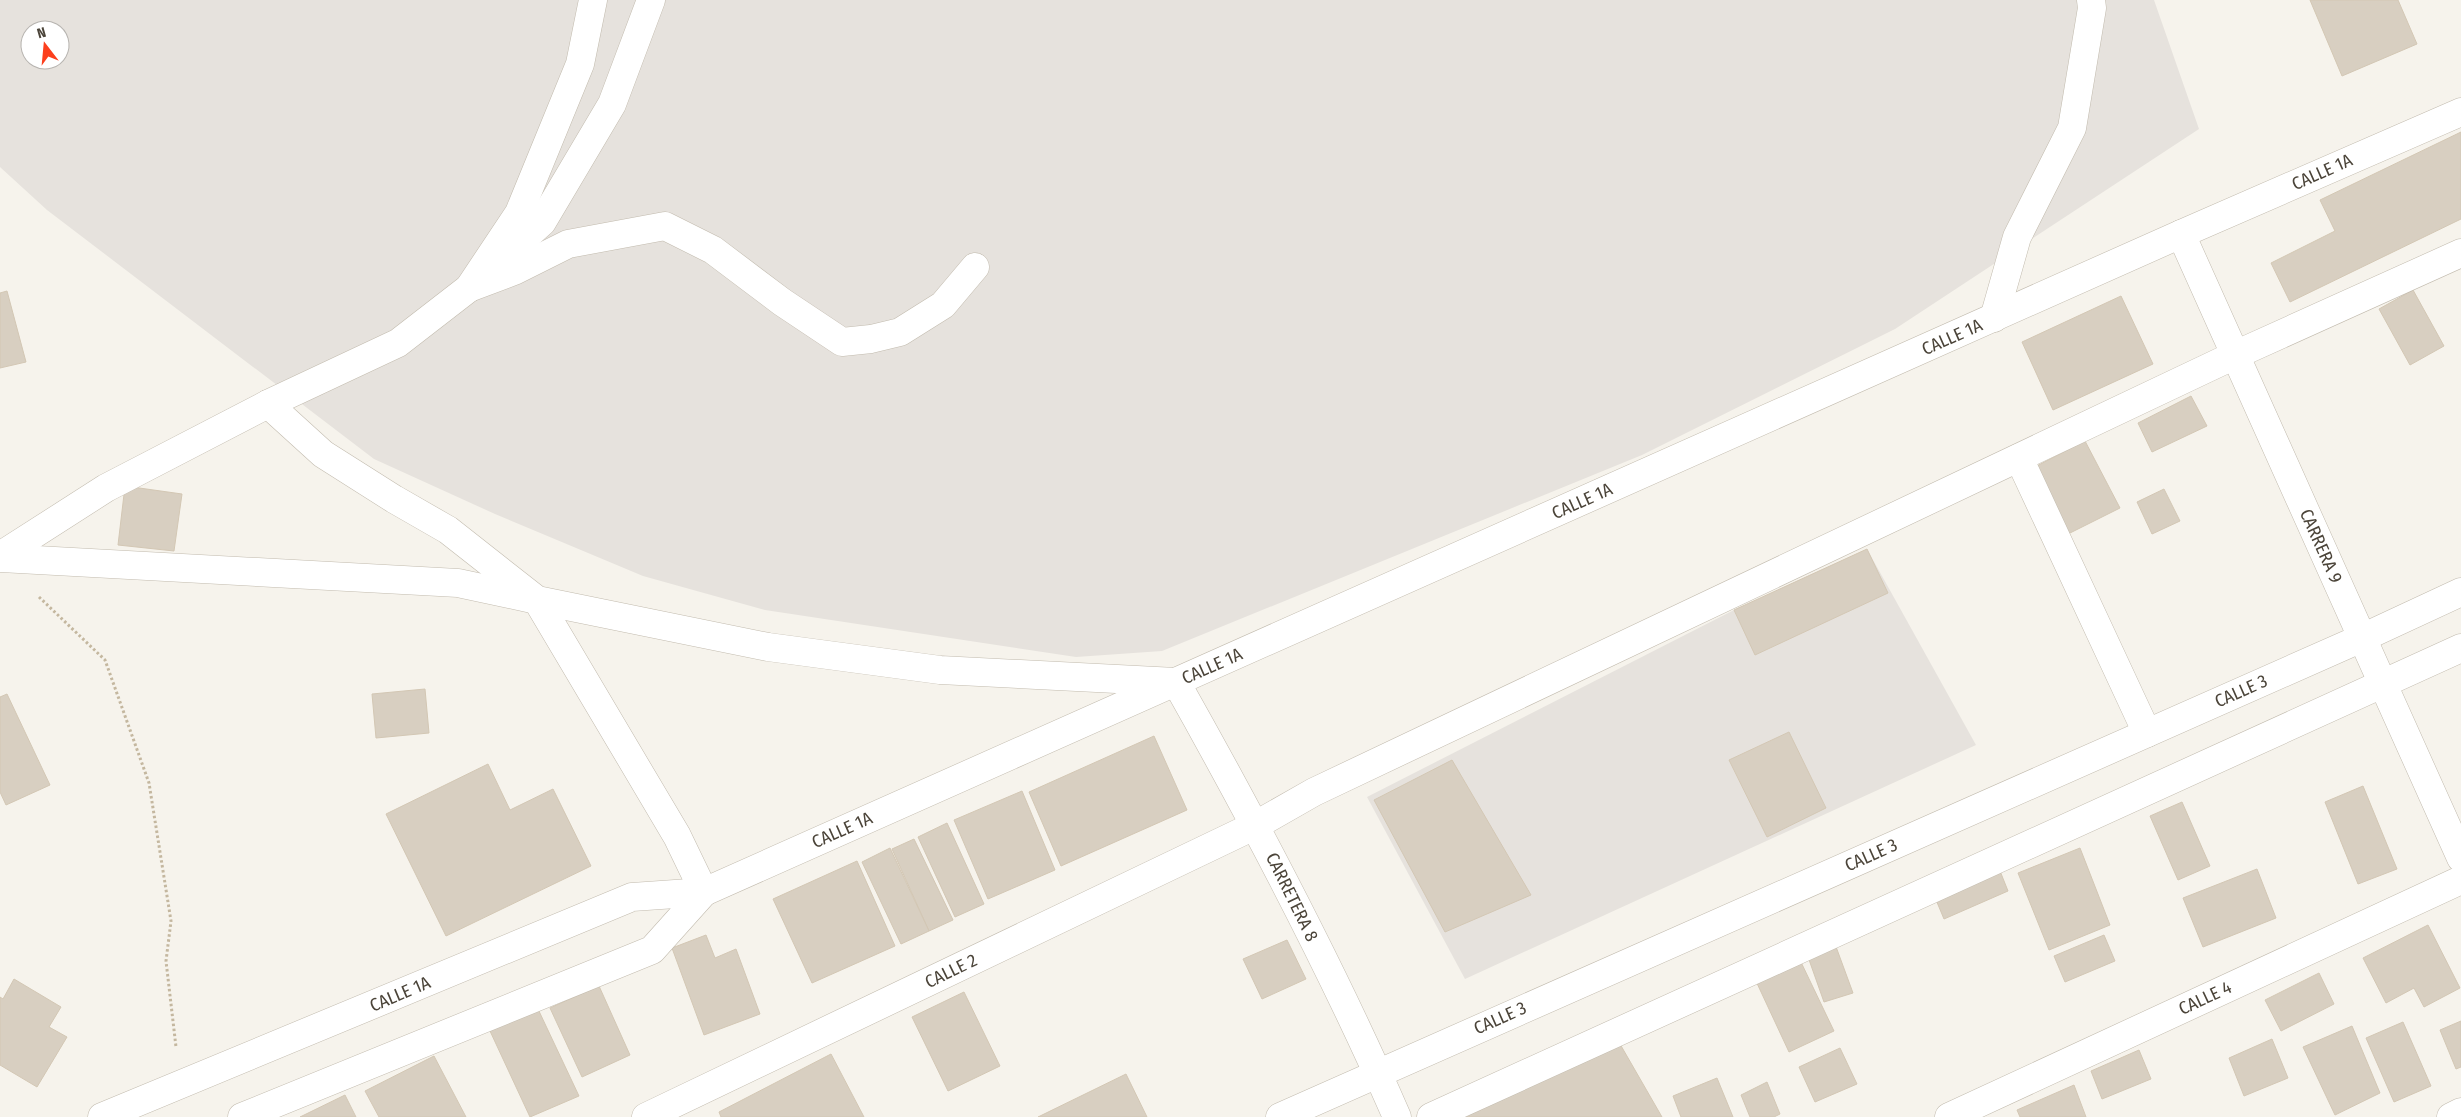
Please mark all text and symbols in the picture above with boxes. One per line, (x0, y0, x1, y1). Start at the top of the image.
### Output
north arrow (20, 20, 70, 70)
text: N (35, 24, 48, 42)
street label: CALLE 1A (2288, 149, 2356, 195)
street label: CALLE 1A (1918, 314, 1986, 360)
street label: CALLE 1A (1548, 478, 1616, 524)
street label: CARRERA 9 (2295, 505, 2347, 587)
street label: CALLE 1A (1178, 643, 1246, 689)
street label: CALLE 3 (2211, 670, 2271, 712)
street label: CALLE 1A (808, 807, 876, 853)
street label: CALLE 3 (1841, 834, 1901, 876)
street label: CARRETERA 8 (1261, 849, 1323, 945)
street label: CALLE 2 (921, 949, 981, 993)
street label: CALLE 1A (366, 971, 434, 1017)
street label: CALLE 4 (2175, 976, 2235, 1020)
street label: CALLE 3 (1470, 997, 1530, 1039)

